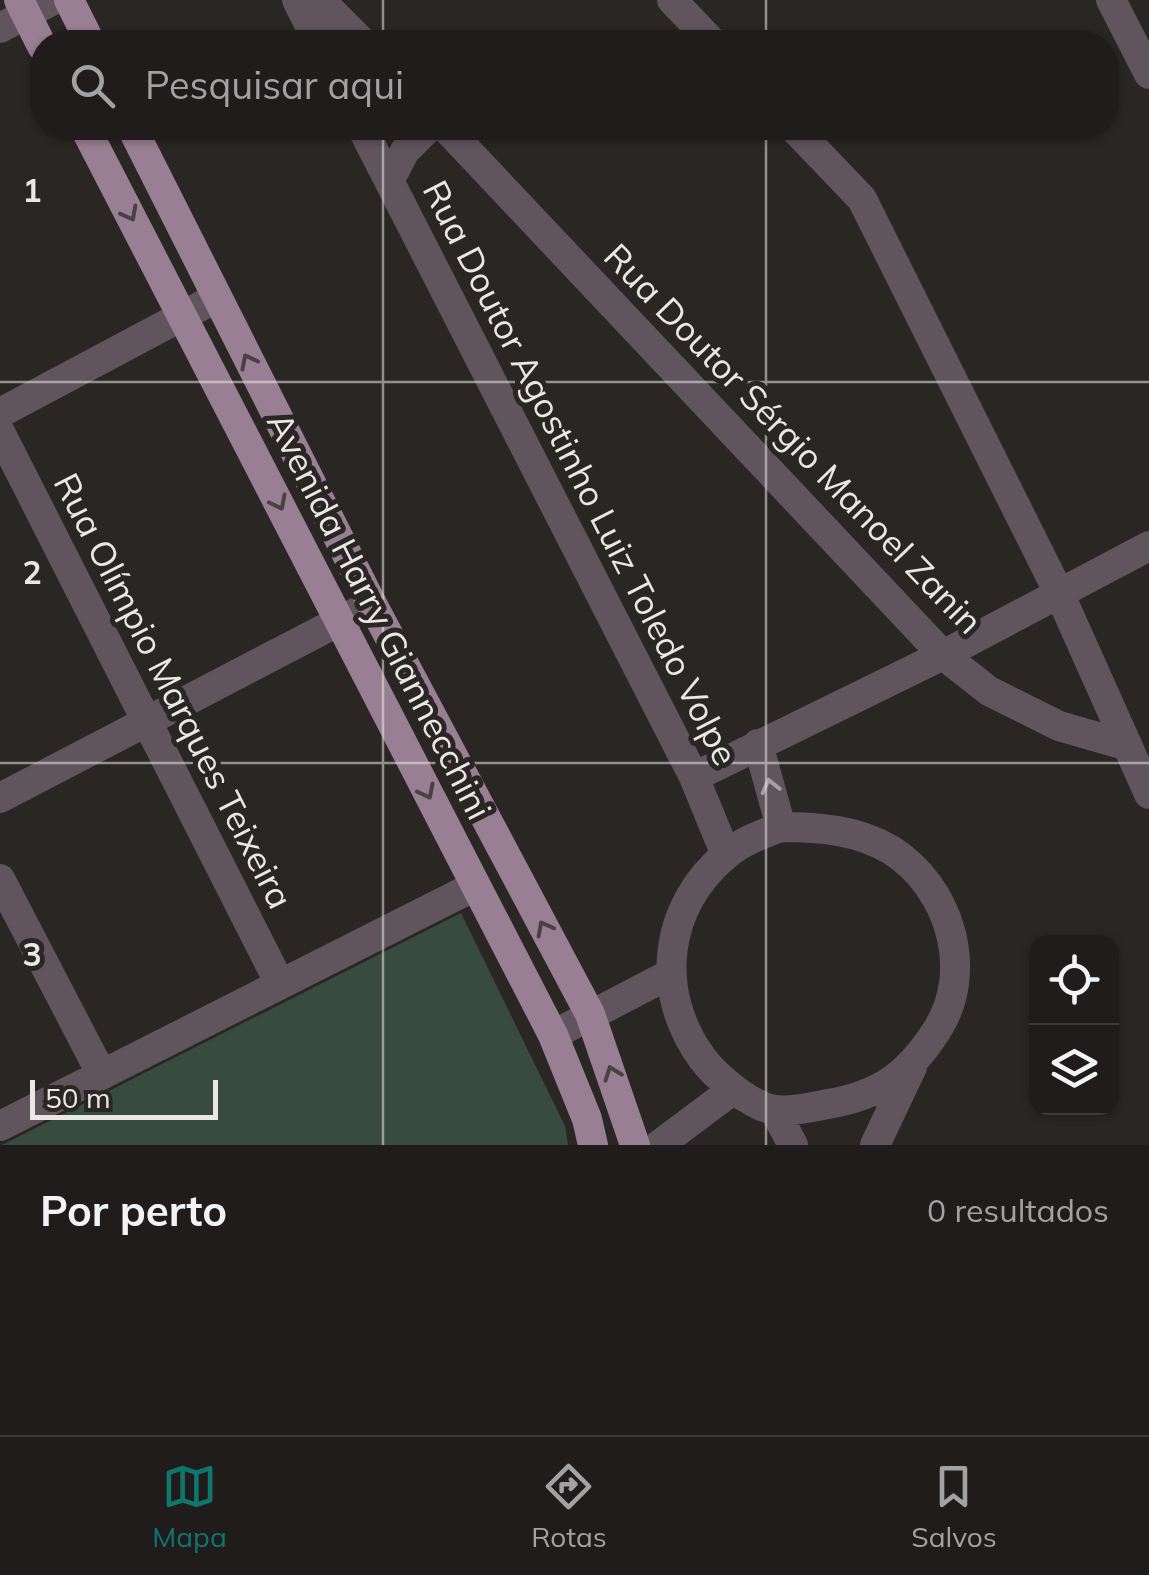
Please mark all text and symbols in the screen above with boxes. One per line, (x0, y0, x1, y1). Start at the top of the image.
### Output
search box (30, 30, 1119, 140)
icon: search (65, 58, 120, 113)
text: Pesquisar aqui (145, 61, 404, 109)
text: 1 (22, 170, 42, 210)
street label: Rua Doutor Agostinho Luiz Toledo Volpe (414, 173, 748, 772)
one-way arrow (118, 203, 137, 221)
street label: Rua Doutor Sérgio Manoel Zanin (595, 234, 992, 643)
one-way arrow (241, 353, 260, 371)
street label: Avenida Harry Giannecchini (258, 405, 502, 826)
street label: Rua Olímpio Marques Teixeira (45, 466, 303, 916)
one-way arrow (267, 492, 286, 510)
text: 2 (22, 552, 42, 592)
one-way arrow (760, 777, 781, 795)
one-way arrow (415, 782, 435, 800)
one-way arrow (537, 920, 557, 938)
text: 3 (22, 934, 42, 974)
map controls (1029, 935, 1119, 1115)
button: locate (1029, 935, 1119, 1025)
button: layers (1029, 1025, 1119, 1115)
one-way arrow (603, 1065, 624, 1082)
scale bar (30, 1075, 218, 1120)
text: 50 m (45, 1080, 111, 1115)
text: Por perto (40, 1184, 227, 1237)
text: 0 resultados (927, 1190, 1109, 1230)
tab: Mapa (152, 1459, 227, 1554)
tab: Rotas (531, 1459, 607, 1554)
tab: Salvos (911, 1459, 997, 1554)

